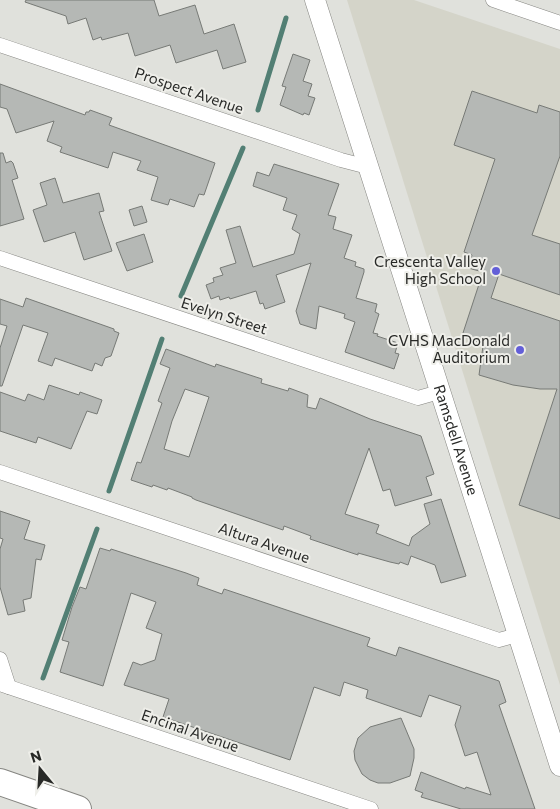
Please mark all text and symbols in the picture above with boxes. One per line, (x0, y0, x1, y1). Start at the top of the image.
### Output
street label: Prospect Avenue (132, 63, 246, 117)
place label: Crescenta Valley High School (374, 252, 486, 287)
marker: Crescenta Valley High School (490, 265, 502, 277)
street label: Evelyn Street (179, 293, 270, 337)
place label: CVHS MacDonald Auditorium (388, 331, 510, 366)
marker: CVHS MacDonald Auditorium (514, 344, 526, 356)
street label: Ramsdell Avenue (431, 382, 483, 497)
street label: Altura Avenue (216, 518, 312, 566)
street label: Encinal Avenue (139, 705, 242, 755)
north arrow (15, 744, 65, 794)
text: N (28, 746, 43, 766)

